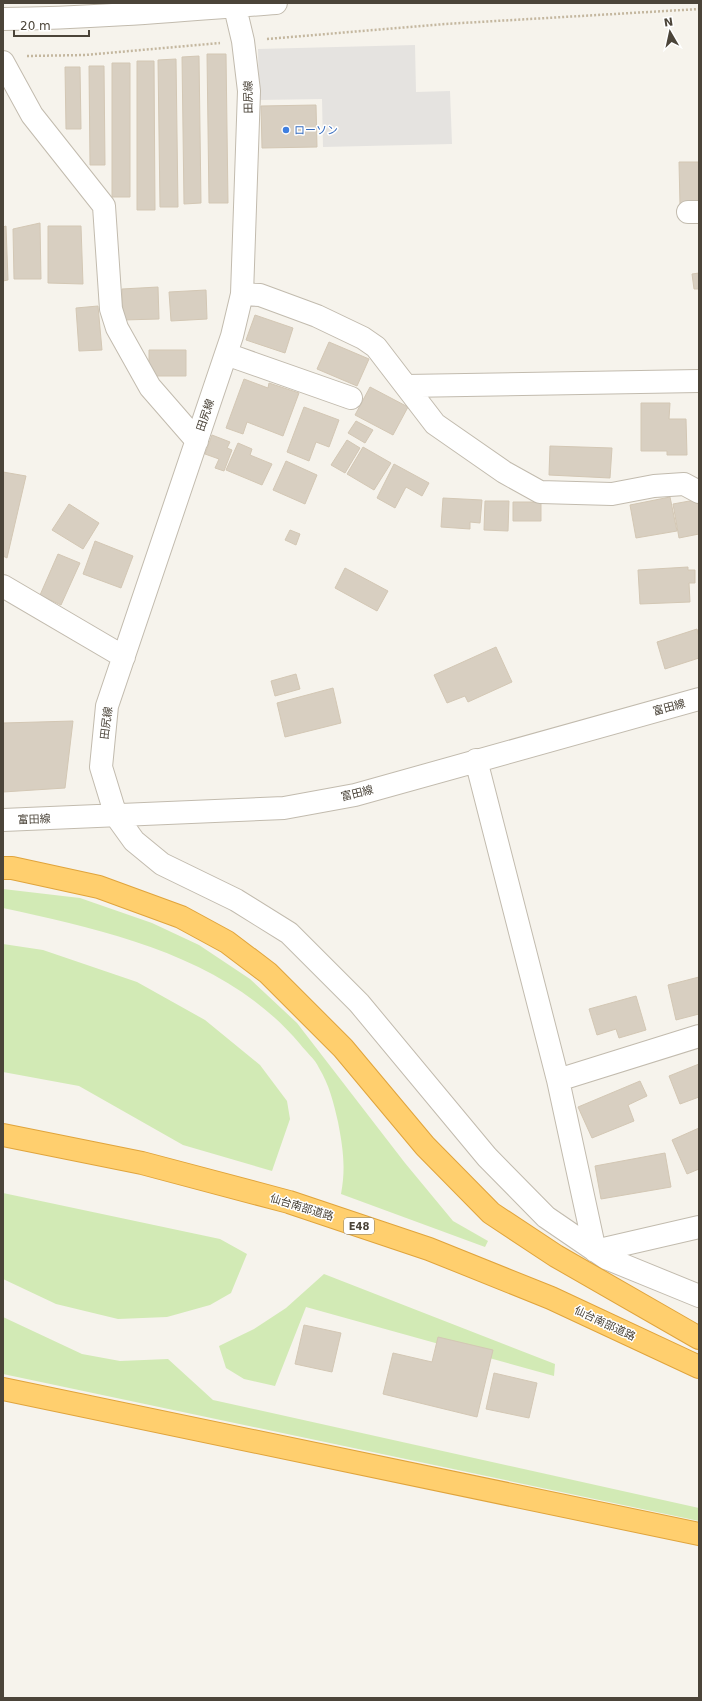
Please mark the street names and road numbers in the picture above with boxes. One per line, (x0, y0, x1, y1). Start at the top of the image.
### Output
street label: 田尻線 (242, 80, 255, 114)
street label: 田尻線 (194, 397, 217, 433)
street label: 富田線 (652, 697, 687, 718)
street label: 田尻線 (98, 706, 115, 740)
street label: 富田線 (340, 783, 375, 804)
street label: 富田線 (17, 812, 51, 827)
street label: 仙台南部道路 (268, 1192, 335, 1223)
road number: E48 (344, 1218, 374, 1234)
street label: 仙台南部道路 (572, 1304, 637, 1343)

